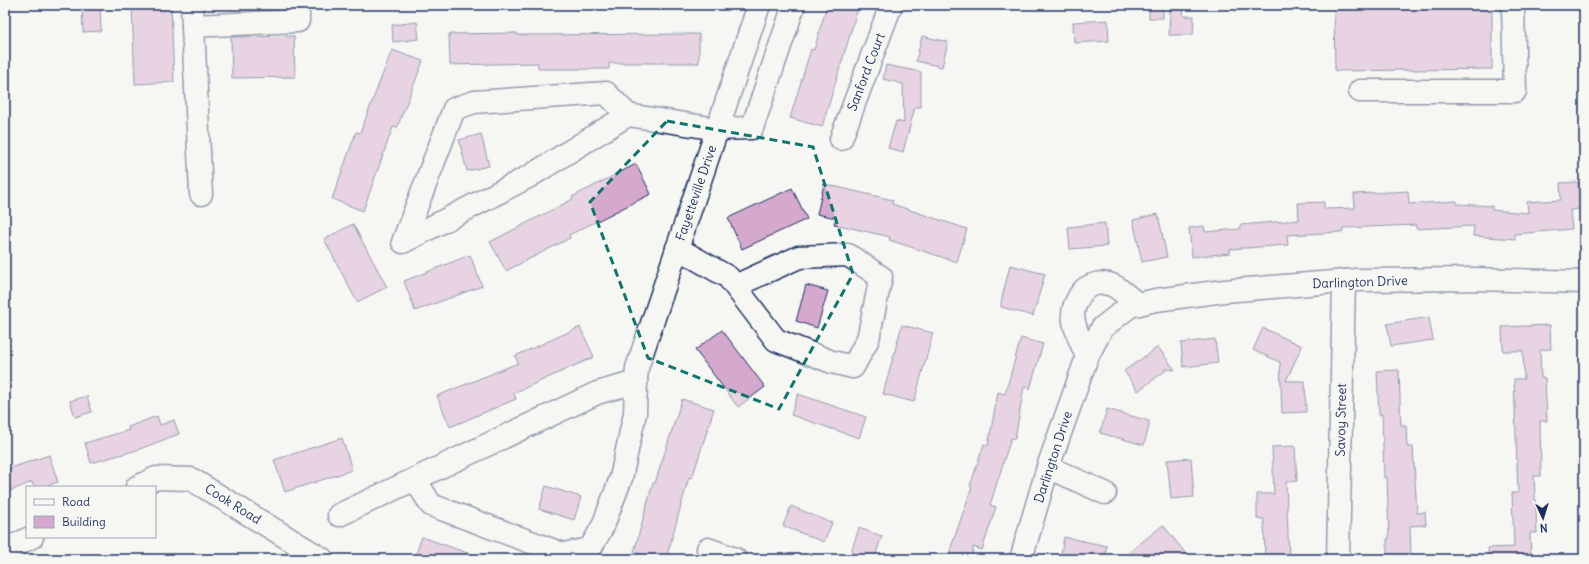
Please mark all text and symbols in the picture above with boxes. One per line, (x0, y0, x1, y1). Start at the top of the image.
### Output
street label: Sanford Court (843, 30, 889, 114)
street label: Fayetteville Drive (672, 143, 720, 243)
street label: Darlington Drive (1312, 272, 1408, 292)
street label: Savoy Street (1332, 383, 1350, 457)
street label: Darlington Drive (1030, 409, 1076, 505)
street label: Cook Road (202, 480, 265, 528)
legend (26, 486, 156, 538)
text: Road (62, 494, 90, 509)
north arrow (1523, 498, 1563, 538)
text: Building (62, 514, 106, 529)
text: N (1539, 521, 1548, 535)

